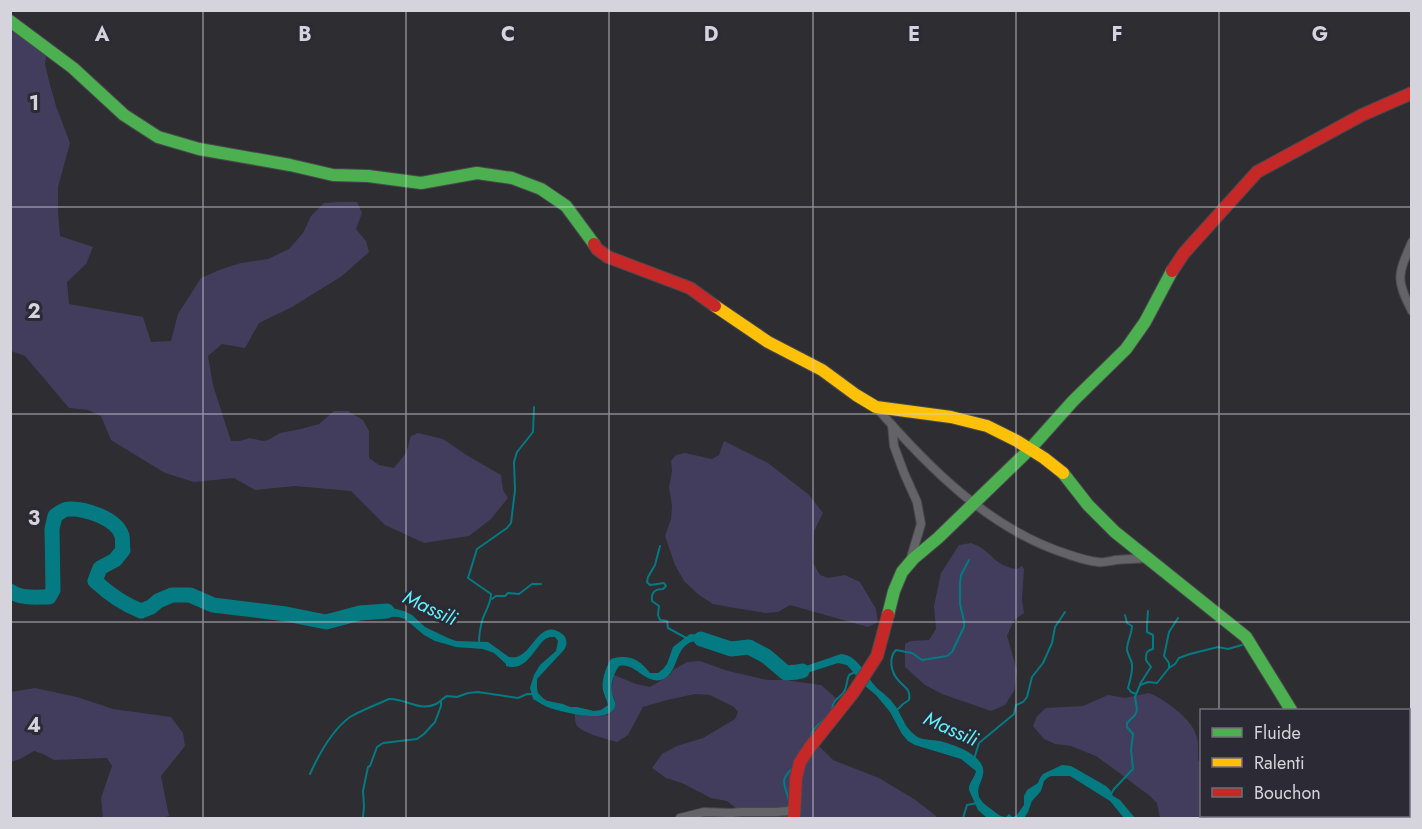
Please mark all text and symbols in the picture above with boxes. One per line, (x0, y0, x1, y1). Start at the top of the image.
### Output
text: A (94, 20, 110, 49)
text: B (298, 20, 312, 49)
text: C (501, 20, 515, 49)
text: D (704, 20, 718, 49)
text: E (908, 20, 920, 49)
text: F (1111, 20, 1123, 49)
text: G (1312, 20, 1328, 49)
text: 1 (29, 89, 39, 118)
text: 2 (27, 297, 41, 326)
text: 3 (28, 504, 40, 533)
water label: Massili (398, 583, 463, 634)
water label: Massili (919, 704, 984, 754)
legend (1200, 709, 1410, 817)
text: 4 (27, 711, 41, 740)
text: Fluide (1254, 720, 1301, 746)
text: Ralenti (1254, 750, 1305, 776)
text: Bouchon (1254, 780, 1321, 806)

